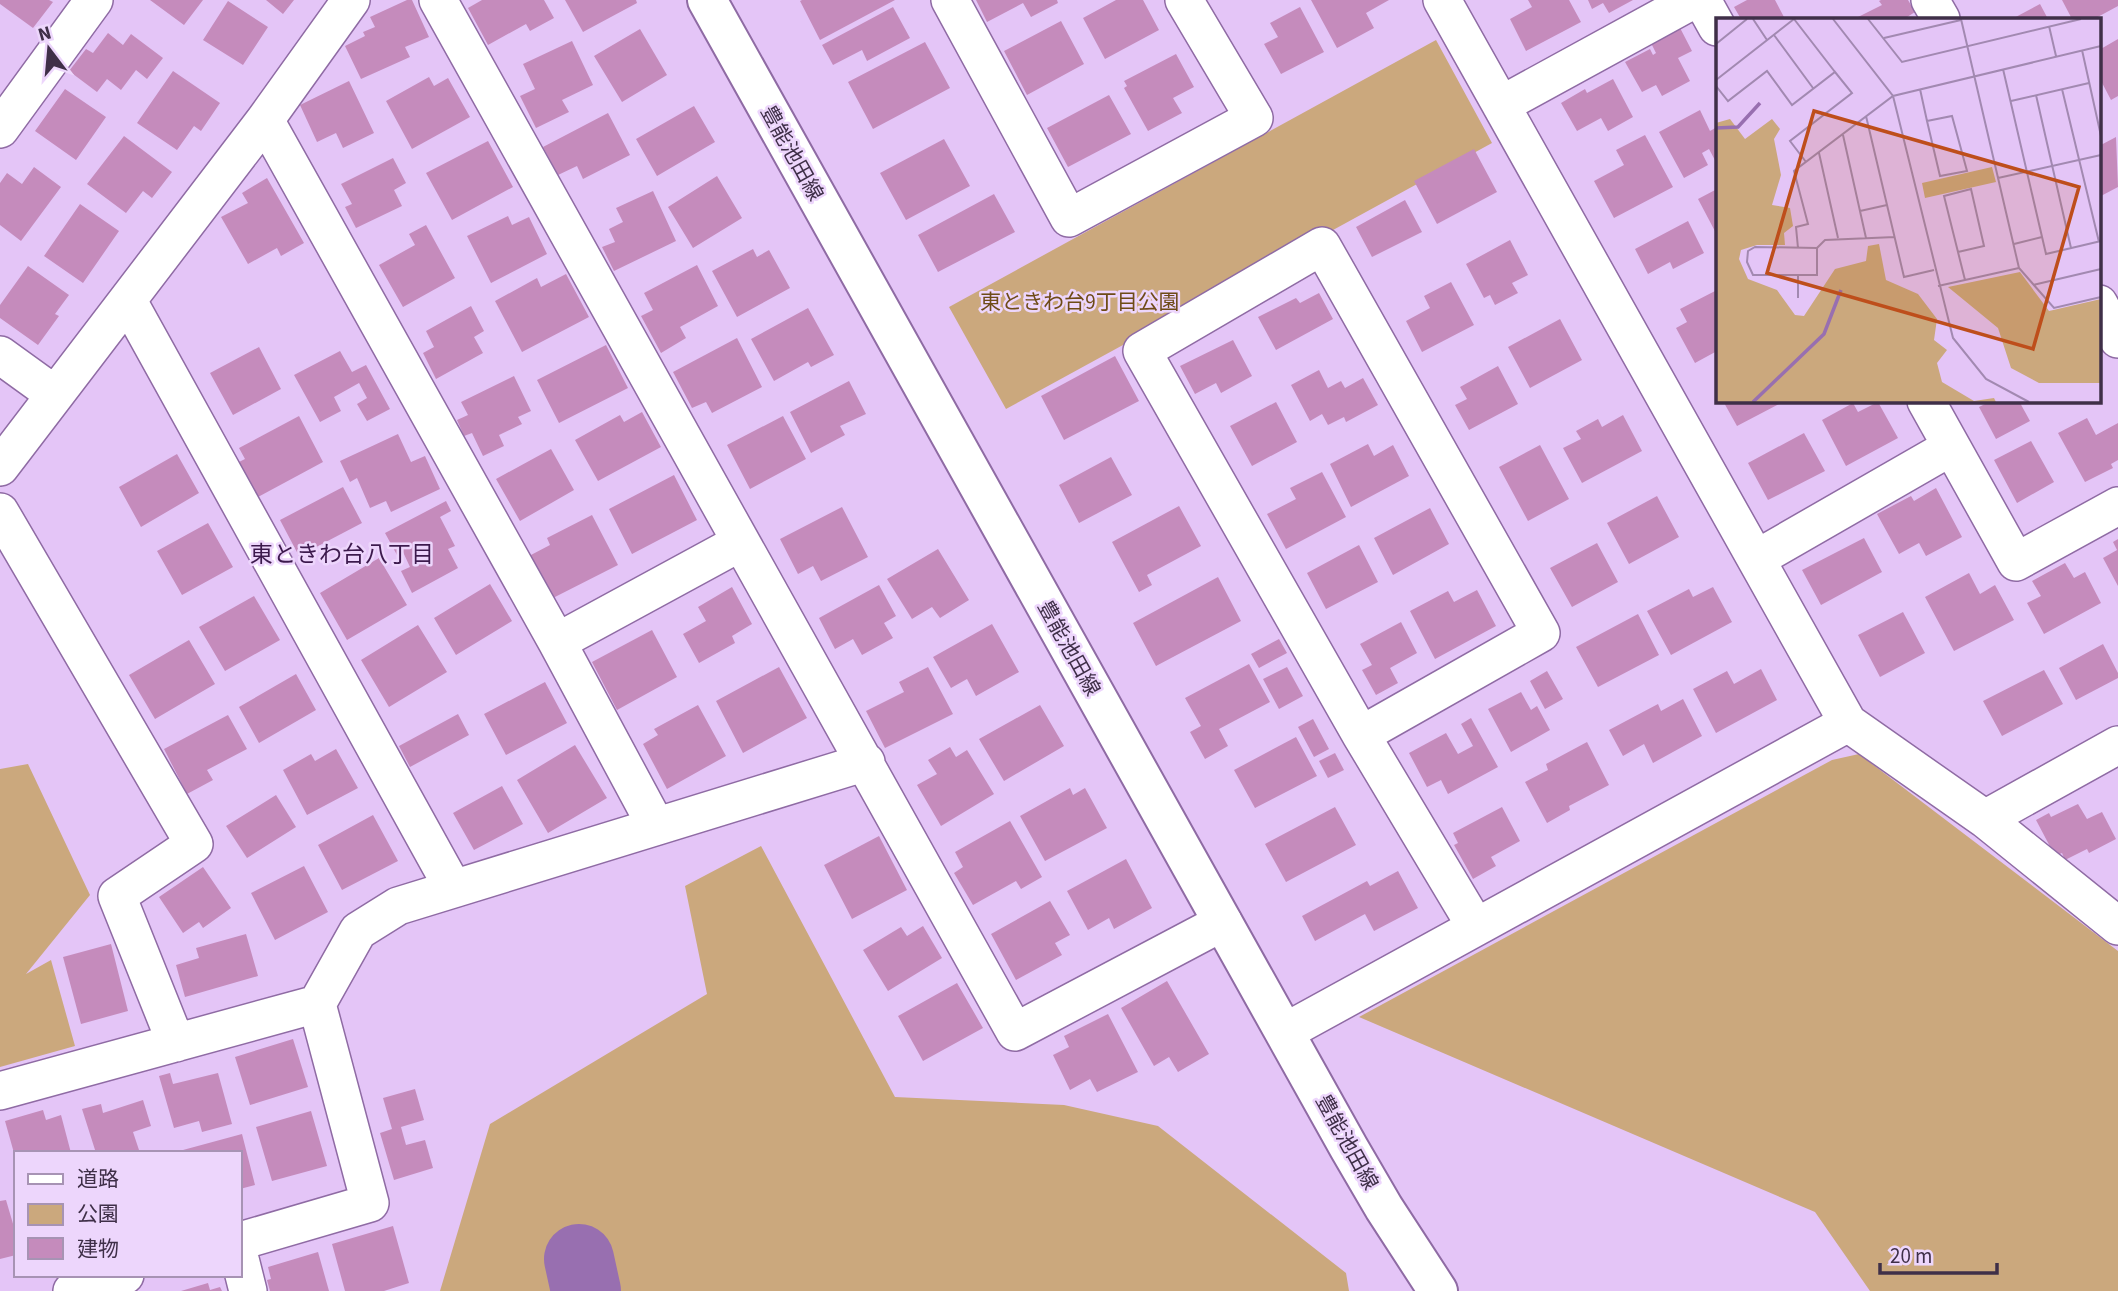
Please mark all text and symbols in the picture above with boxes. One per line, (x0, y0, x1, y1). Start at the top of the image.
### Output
north arrow (14, 14, 84, 84)
inset map (1716, 18, 2100, 402)
text: N (35, 19, 55, 49)
street label: 豊能池田線 (753, 100, 831, 206)
park label: 東ときわ台9丁目公園 (980, 287, 1180, 317)
district label: 東ときわ台八丁目 (250, 538, 434, 571)
street label: 豊能池田線 (1030, 595, 1108, 701)
street label: 豊能池田線 (1308, 1089, 1386, 1195)
legend (14, 1151, 242, 1277)
text: 道路 (77, 1164, 119, 1194)
text: 公園 (77, 1199, 119, 1229)
scale bar (1880, 1232, 1997, 1276)
text: 建物 (77, 1234, 119, 1264)
text: 20 m (1890, 1241, 1932, 1271)

